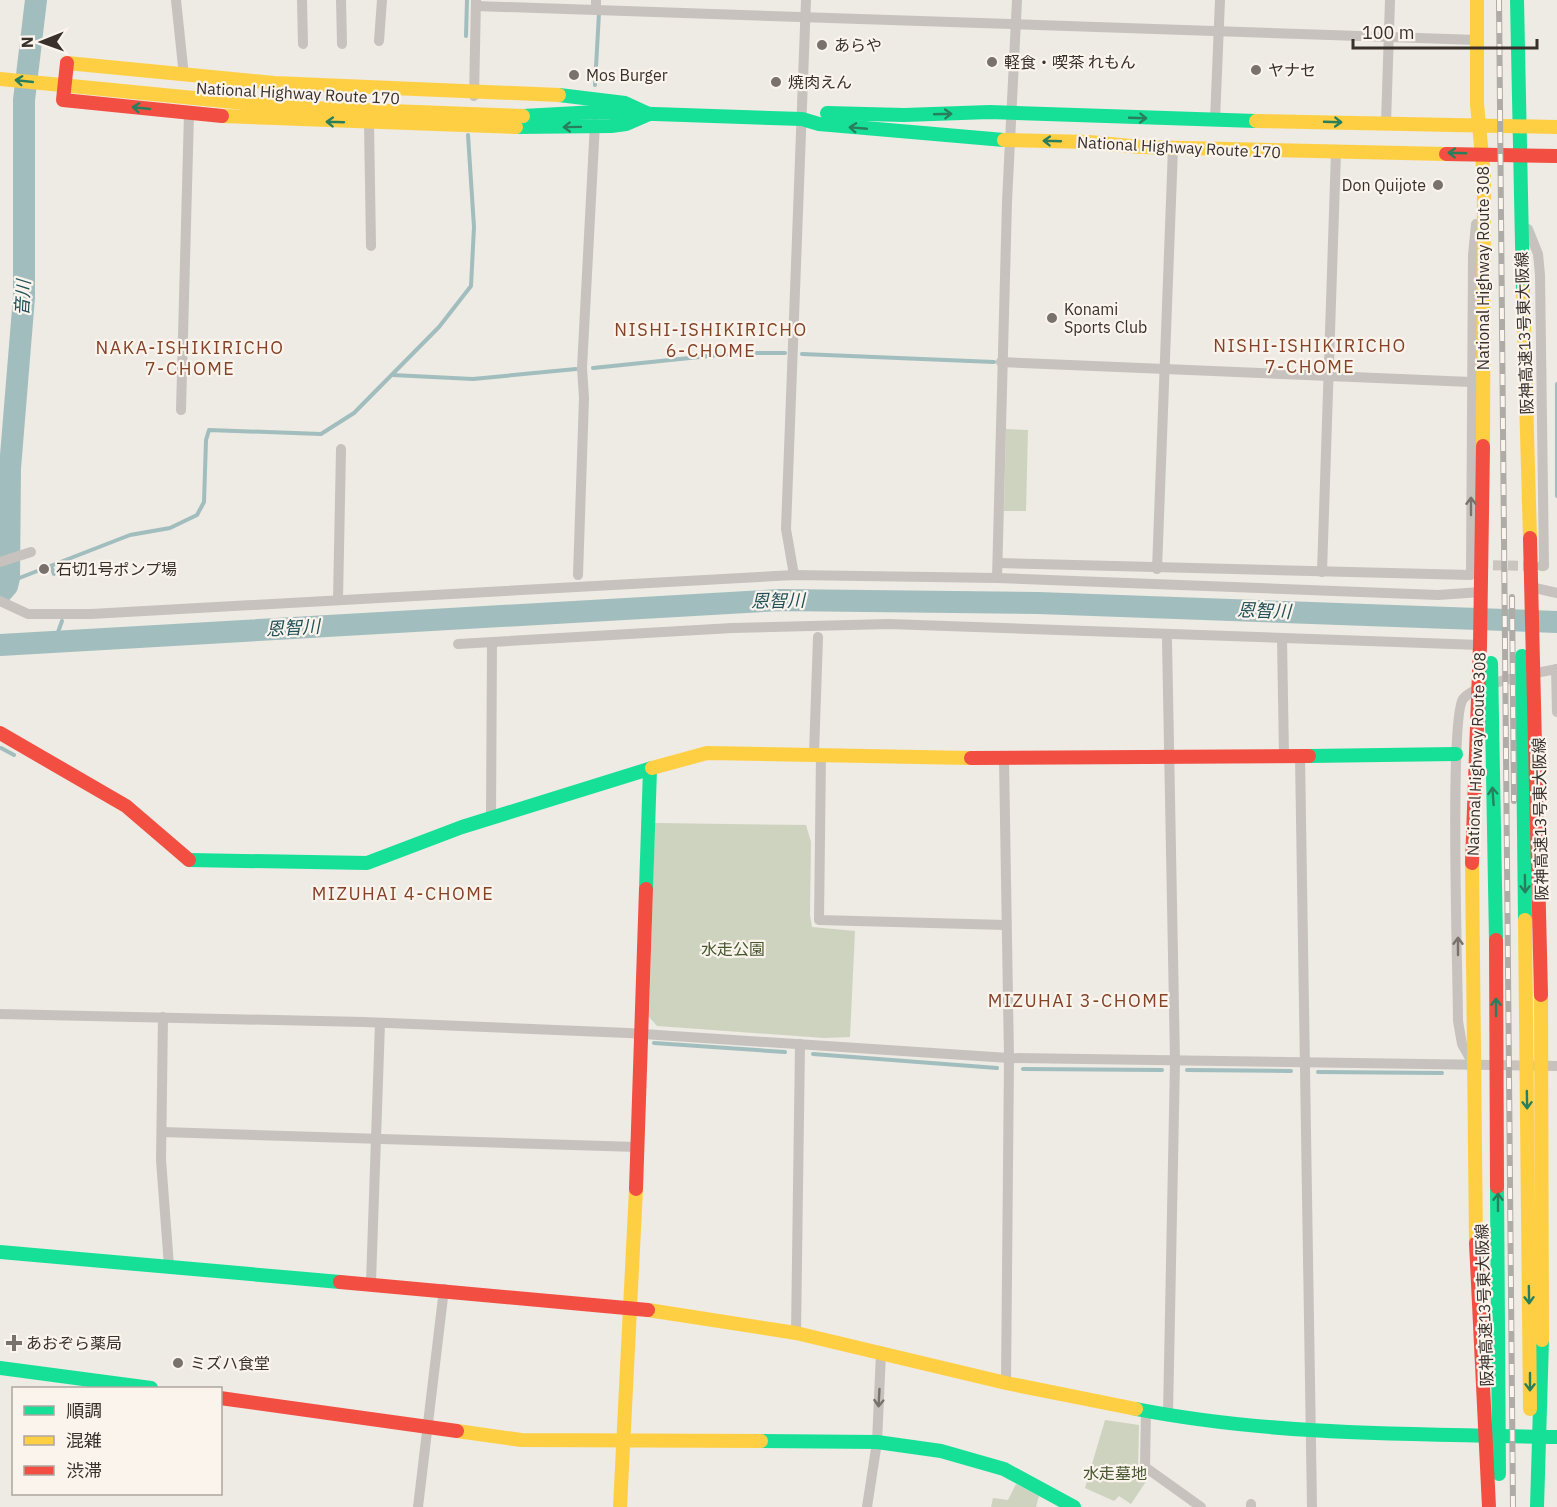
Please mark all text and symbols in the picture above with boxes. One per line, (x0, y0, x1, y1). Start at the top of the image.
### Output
north arrow (12, 12, 72, 72)
scale bar (1353, 12, 1538, 50)
text: 100 m (1362, 21, 1414, 44)
place label: あらや (834, 35, 882, 55)
text: N (17, 36, 37, 48)
marker: あらや (815, 38, 829, 52)
place label: 軽食・喫茶 れもん (1004, 52, 1136, 72)
marker: 軽食・喫茶 れもん (985, 55, 999, 69)
place label: ヤナセ (1268, 60, 1316, 80)
marker: ヤナセ (1249, 63, 1263, 77)
place label: Mos Burger (586, 65, 668, 85)
marker: Mos Burger (567, 68, 581, 82)
place label: 焼肉えん (788, 72, 852, 92)
marker: 焼肉えん (769, 75, 783, 89)
one-way arrow (15, 76, 35, 87)
street label: National Highway Route 170 (195, 78, 401, 108)
one-way arrow (132, 102, 152, 113)
one-way arrow (933, 108, 953, 119)
one-way arrow (1127, 113, 1147, 124)
one-way arrow (1322, 116, 1342, 127)
one-way arrow (326, 117, 346, 128)
one-way arrow (563, 122, 583, 133)
one-way arrow (848, 122, 868, 133)
street label: National Highway Route 170 (1076, 132, 1282, 162)
one-way arrow (1042, 135, 1062, 147)
one-way arrow (1447, 147, 1467, 159)
street label: National Highway Route 308 (1473, 166, 1493, 370)
place label: Don Quijote (1342, 175, 1426, 195)
marker: Don Quijote (1431, 178, 1445, 192)
street label: 阪神高速13号東大阪線 (1511, 251, 1537, 415)
water label: 音川 (10, 277, 35, 317)
place label: Konami Sports Club (1064, 299, 1147, 337)
marker: Konami Sports Club (1045, 311, 1059, 325)
district label: NISHI-ISHIKIRICHO 6-CHOME (614, 318, 808, 362)
district label: NISHI-ISHIKIRICHO 7-CHOME (1213, 334, 1407, 378)
district label: NAKA-ISHIKIRICHO 7-CHOME (95, 336, 285, 380)
one-way arrow (1465, 497, 1477, 517)
place label: 石切1号ポンプ場 (56, 559, 177, 579)
marker: 石切1号ポンプ場 (37, 562, 51, 576)
water label: 恩智川 (751, 588, 807, 612)
water label: 恩智川 (1237, 598, 1293, 623)
water label: 恩智川 (265, 614, 323, 640)
street label: National Highway Route 308 (1462, 652, 1490, 856)
street label: 阪神高速13号東大阪線 (1529, 737, 1551, 901)
one-way arrow (1487, 786, 1498, 806)
one-way arrow (1519, 874, 1531, 894)
district label: MIZUHAI 4-CHOME (312, 882, 494, 905)
one-way arrow (1452, 937, 1463, 957)
park label: 水走公園 (701, 939, 765, 959)
district label: MIZUHAI 3-CHOME (988, 989, 1170, 1012)
one-way arrow (1491, 998, 1502, 1018)
one-way arrow (1521, 1090, 1533, 1110)
one-way arrow (1492, 1193, 1504, 1213)
street label: 阪神高速13号東大阪線 (1471, 1223, 1497, 1387)
one-way arrow (1523, 1285, 1535, 1305)
place label: あおぞら薬局 (26, 1333, 122, 1353)
marker: あおぞら薬局 (7, 1336, 21, 1350)
place label: ミズハ食堂 (190, 1353, 270, 1373)
marker: ミズハ食堂 (171, 1356, 185, 1370)
one-way arrow (1524, 1372, 1536, 1392)
legend (12, 1387, 222, 1495)
one-way arrow (873, 1387, 884, 1407)
text: 順調 (66, 1399, 102, 1422)
text: 混雑 (66, 1429, 102, 1452)
text: 渋滞 (66, 1459, 102, 1482)
park label: 水走墓地 (1083, 1463, 1147, 1483)

